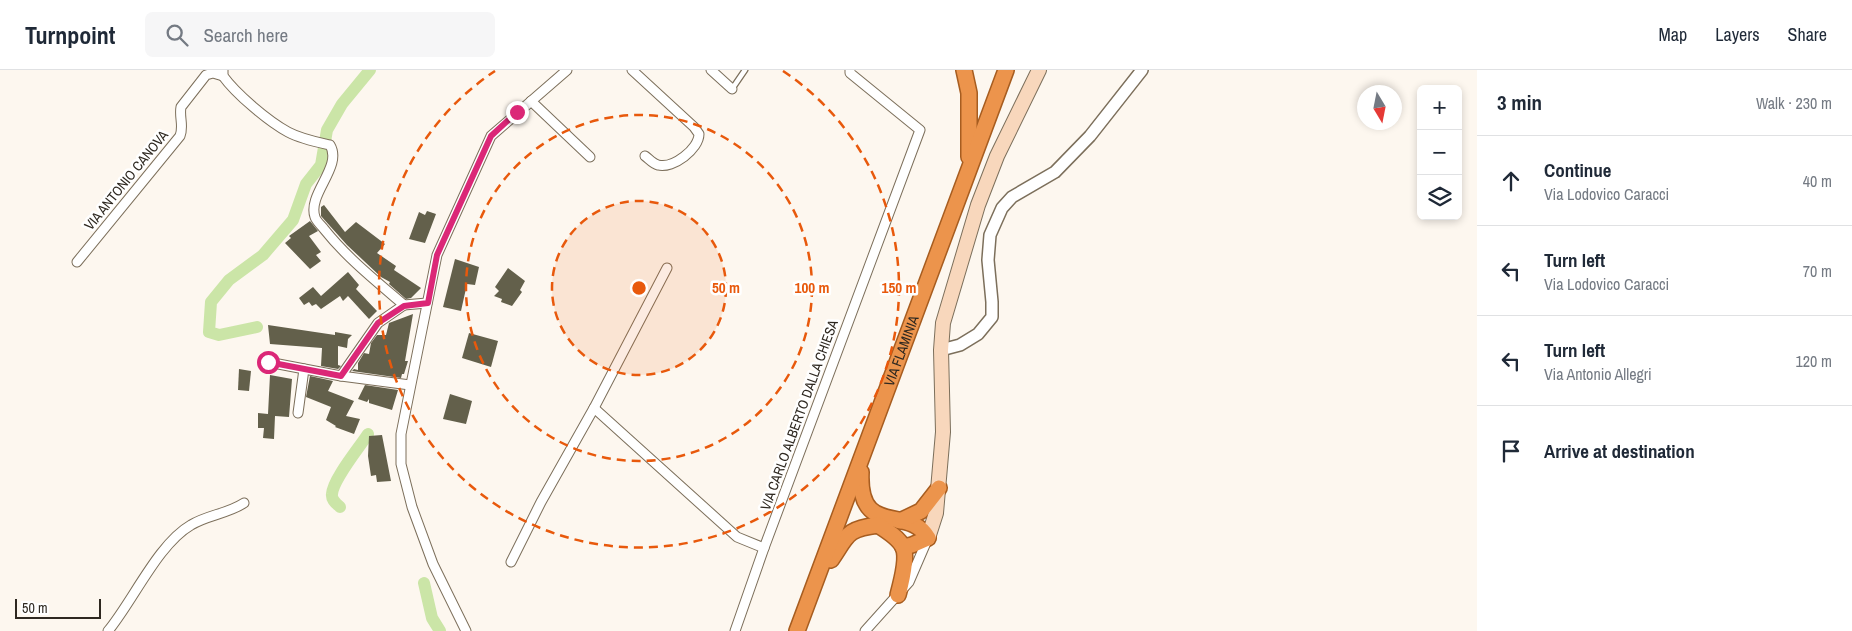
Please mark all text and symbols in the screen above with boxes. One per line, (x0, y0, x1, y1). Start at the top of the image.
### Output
search box (145, 12, 495, 57)
text: Turnpoint (25, 19, 115, 51)
icon: search (163, 21, 191, 49)
text: Search here (203, 22, 288, 48)
text: Map (1659, 22, 1687, 47)
text: Layers (1715, 22, 1760, 47)
text: Share (1788, 22, 1827, 47)
north arrow (1357, 85, 1402, 130)
map controls (1417, 85, 1462, 220)
button: + (1417, 85, 1462, 130)
text: 3 min (1497, 88, 1542, 117)
text: Walk · 230 m (1756, 92, 1832, 114)
route end (506, 101, 529, 124)
street label: VIA ANTONIO CANOVA (80, 126, 172, 234)
button: − (1417, 130, 1462, 175)
text: Continue (1544, 157, 1612, 183)
icon: ahead (1497, 167, 1525, 195)
text: 40 m (1803, 170, 1832, 192)
button: layers (1417, 175, 1462, 220)
text: Via Lodovico Caracci (1544, 183, 1669, 205)
text: Turn left (1544, 247, 1605, 273)
icon: left (1497, 257, 1525, 285)
text: 70 m (1803, 260, 1832, 282)
text: Via Lodovico Caracci (1544, 273, 1669, 295)
text: 50 m (712, 277, 740, 298)
text: 100 m (795, 277, 829, 298)
text: 150 m (882, 277, 916, 298)
centre of rings (630, 279, 648, 297)
street label: VIA FLAMINIA (880, 313, 923, 389)
street label: VIA CARLO ALBERTO DALLA CHIESA (756, 317, 842, 513)
text: Turn left (1544, 337, 1605, 363)
icon: left (1497, 347, 1525, 375)
text: 120 m (1796, 350, 1832, 372)
route start (257, 351, 280, 374)
text: Via Antonio Allegri (1544, 363, 1652, 385)
icon: arrive (1497, 437, 1525, 465)
text: Arrive at destination (1544, 438, 1695, 464)
scale bar (15, 596, 101, 619)
text: 50 m (22, 599, 48, 617)

